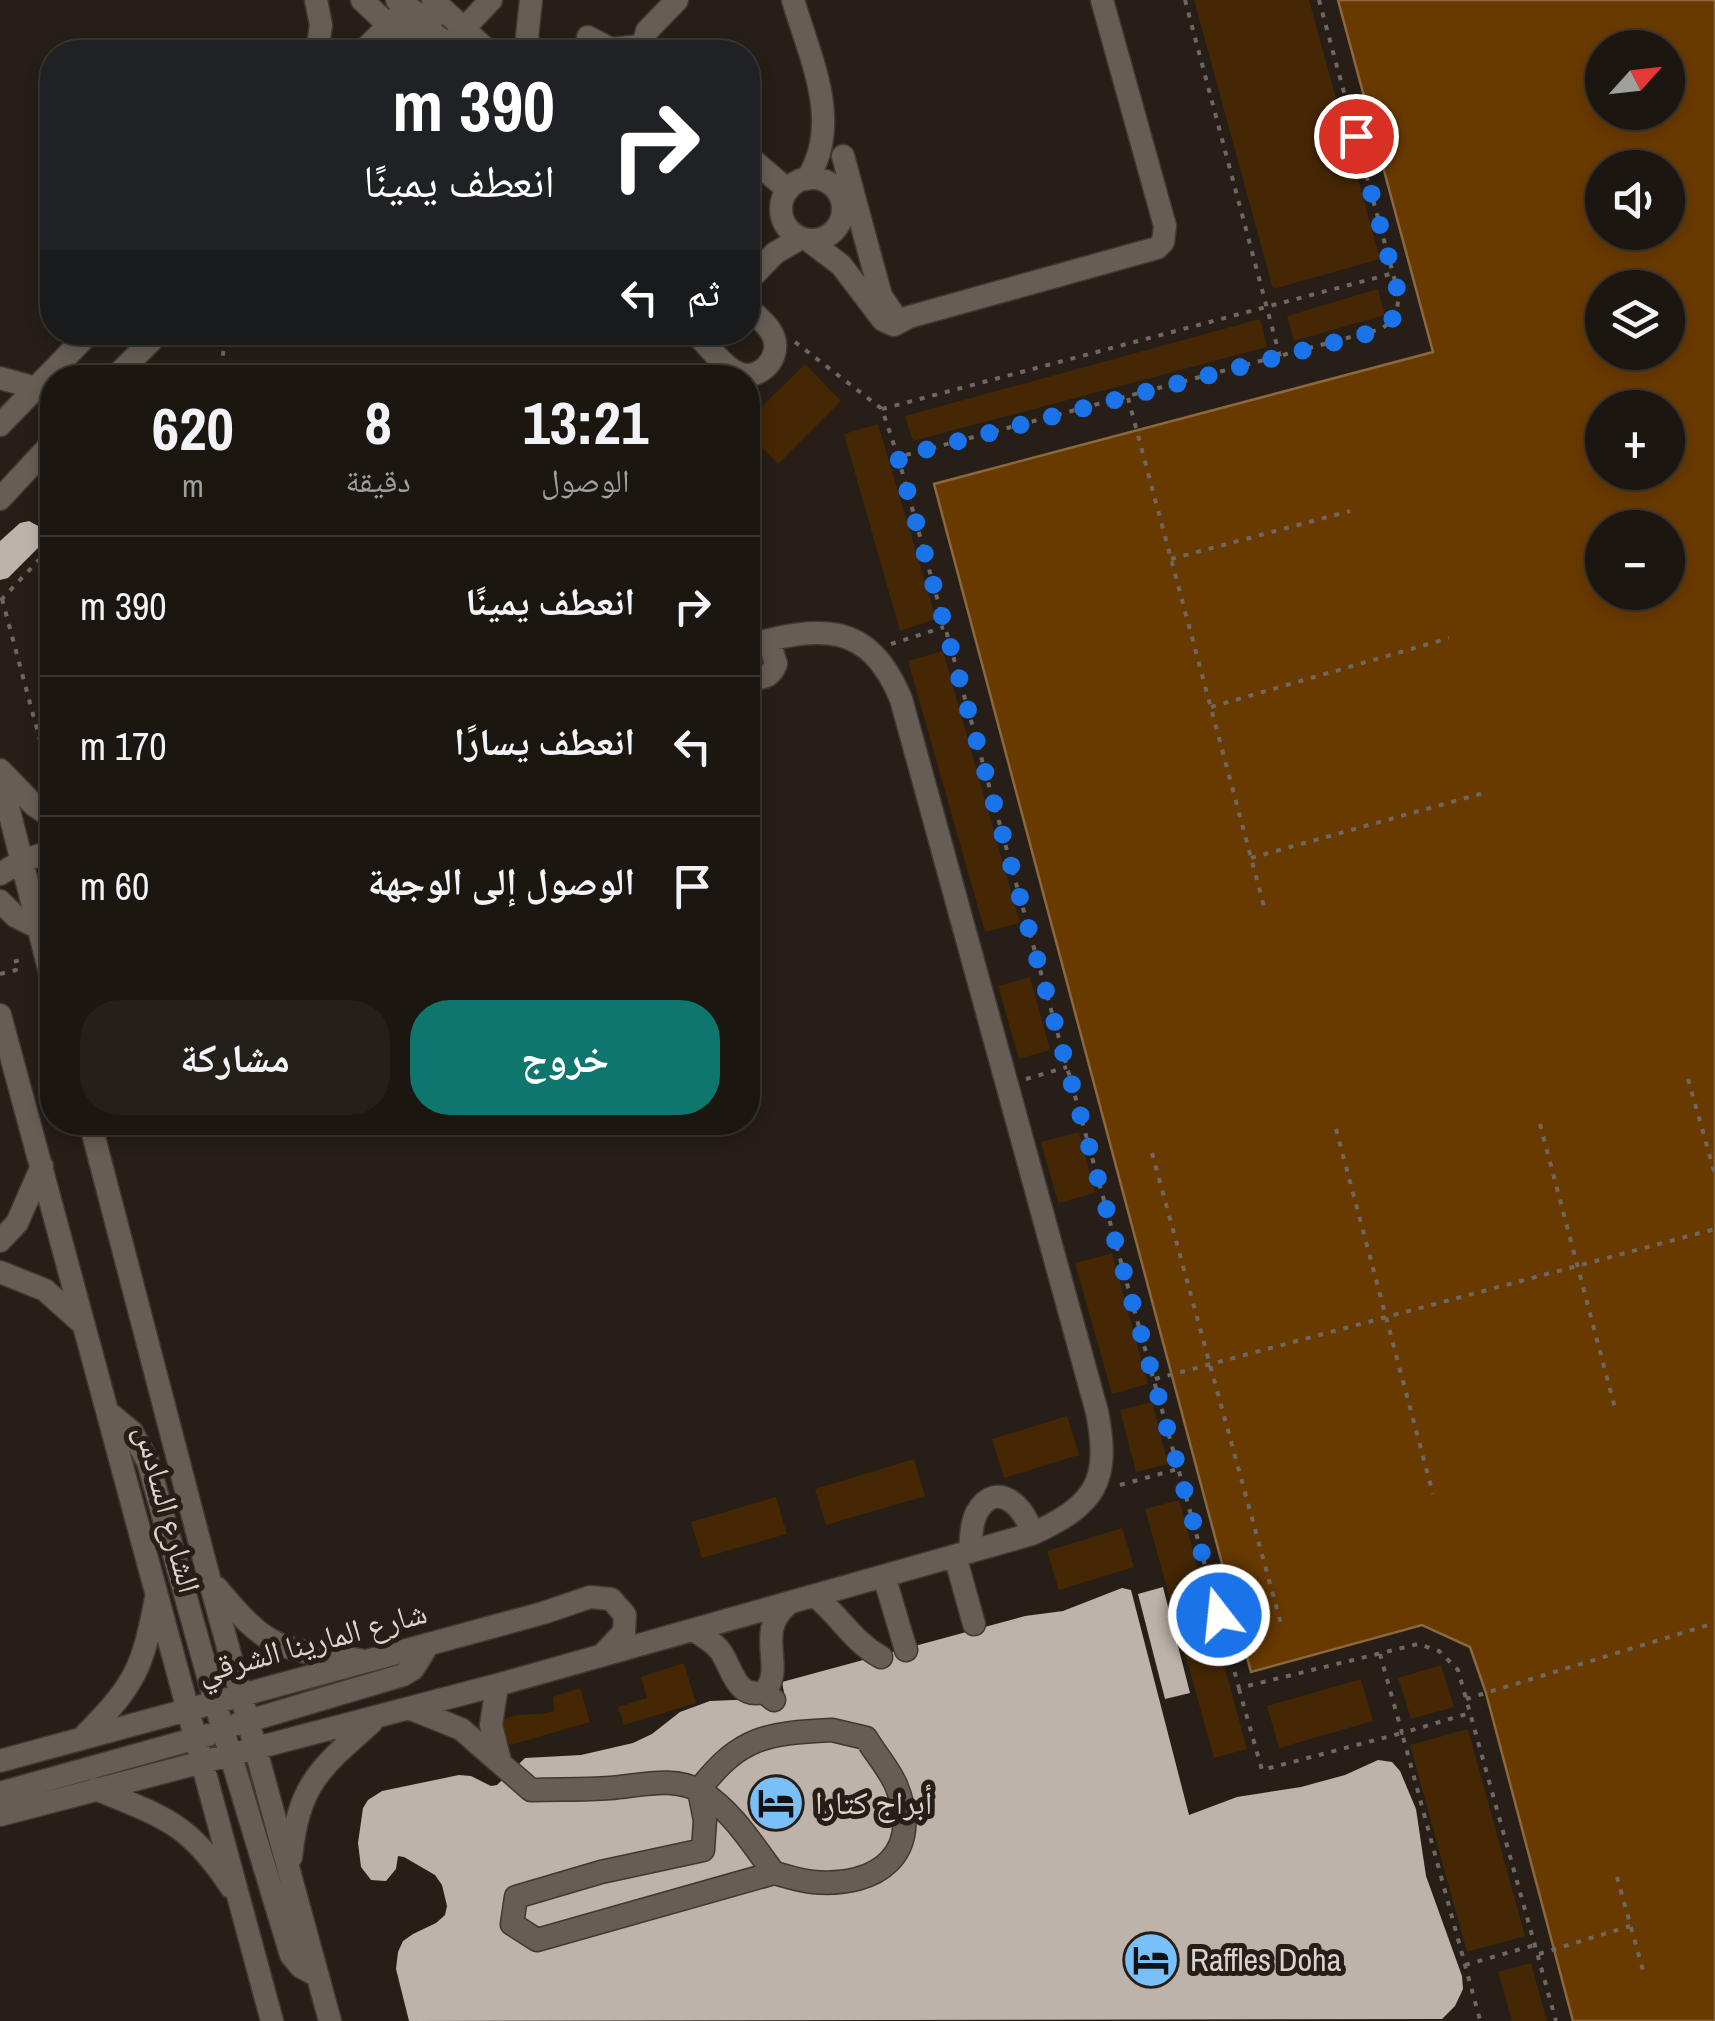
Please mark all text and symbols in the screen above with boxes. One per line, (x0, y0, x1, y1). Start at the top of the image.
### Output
north arrow (1585, 30, 1685, 130)
map controls (1585, 30, 1685, 610)
text: 390 m (392, 59, 555, 153)
icon: right (590, 80, 720, 210)
pin (1314, 94, 1399, 179)
icon: arrive (1329, 109, 1384, 164)
text: انعطف يمينًا (363, 150, 555, 211)
button: sound (1585, 150, 1685, 250)
text: ثم (687, 267, 720, 318)
icon: left (612, 270, 667, 325)
button: layers (1585, 270, 1685, 370)
text: 8 (364, 382, 392, 463)
text: 13:21 (522, 382, 648, 463)
text: 620 (152, 388, 234, 469)
button: + (1585, 390, 1685, 490)
text: دقيقة (346, 459, 411, 502)
text: الوصول (541, 459, 630, 502)
text: m (182, 464, 204, 507)
button: − (1585, 510, 1685, 610)
text: انعطف يمينًا (465, 576, 635, 627)
icon: right (665, 579, 720, 634)
text: 390 m (80, 581, 167, 632)
text: انعطف يسارًا (454, 716, 635, 767)
icon: left (665, 719, 720, 774)
text: 170 m (80, 721, 167, 772)
text: الوصول إلى الوجهة (368, 856, 635, 907)
icon: arrive (665, 859, 720, 914)
text: 60 m (80, 861, 149, 912)
button: مشاركة (80, 1000, 390, 1115)
button: خروج (410, 1000, 720, 1115)
street label: الشارع السادس (125, 1420, 212, 1598)
position arrow (1167, 1563, 1271, 1667)
street label: شارع المارينا الشرقي (192, 1590, 432, 1697)
hotel icon: أبراج كتارا (746, 1773, 806, 1833)
place label: أبراج كتارا (815, 1781, 932, 1824)
hotel icon: Raffles Doha (1121, 1930, 1181, 1990)
place label: Raffles Doha (1190, 1938, 1342, 1981)

